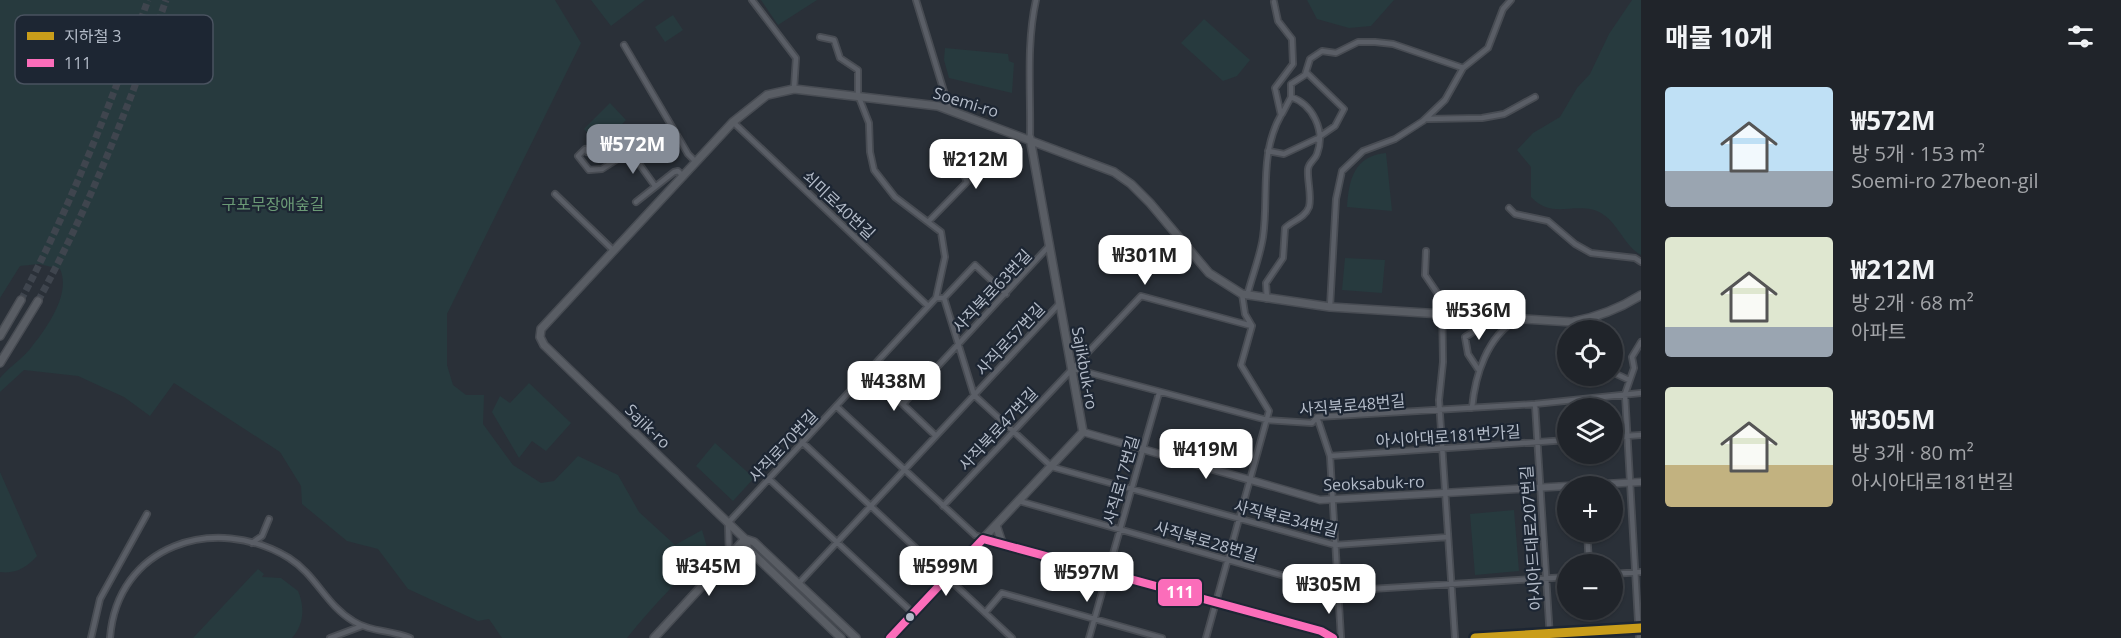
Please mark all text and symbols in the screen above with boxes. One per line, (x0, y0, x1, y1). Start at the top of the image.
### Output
legend (15, 15, 213, 84)
text: 매물 10개 (1665, 19, 1773, 55)
icon: filters (2064, 20, 2097, 53)
text: 지하철 3 (64, 25, 121, 47)
text: 111 (64, 52, 91, 74)
street label: Soemi-ro (930, 82, 1002, 122)
text: ₩572M (1851, 102, 1935, 138)
icon: home (1713, 111, 1785, 183)
pin: ₩572M (591, 124, 675, 175)
text: ₩572M (601, 130, 665, 157)
pin: ₩212M (934, 139, 1018, 190)
text: 방 5개 · 153 m² (1851, 140, 1985, 167)
text: ₩212M (944, 145, 1008, 172)
street label: 쇠미로40번길 (798, 166, 880, 244)
text: Soemi-ro 27beon-gil (1851, 167, 2039, 194)
park label: 구포무장애숲길 (221, 193, 325, 215)
pin: ₩301M (1103, 235, 1187, 286)
text: ₩301M (1113, 241, 1177, 268)
street label: 사직북로63번길 (948, 245, 1036, 337)
text: ₩212M (1851, 251, 1935, 287)
icon: home (1713, 261, 1785, 333)
text: 방 2개 · 68 m² (1851, 289, 1974, 316)
pin: ₩536M (1437, 290, 1521, 341)
text: ₩536M (1447, 296, 1511, 323)
street label: 사직로57번길 (971, 298, 1049, 380)
text: 아파트 (1851, 318, 1906, 345)
map controls (1557, 320, 1623, 620)
button: locate (1557, 320, 1623, 386)
street label: Sajikbuk-ro (1067, 325, 1103, 411)
pin: ₩438M (852, 361, 936, 412)
text: ₩438M (862, 367, 926, 394)
street label: 사직북로47번길 (954, 383, 1042, 475)
street label: 사직북로48번길 (1298, 389, 1406, 421)
button: layers (1557, 398, 1623, 464)
street label: Sajik-ro (620, 399, 676, 453)
text: ₩305M (1851, 401, 1935, 437)
street label: 사직로70번길 (744, 405, 822, 487)
icon: home (1713, 411, 1785, 483)
street label: 아시아대로181번가길 (1375, 420, 1521, 452)
pin: ₩419M (1164, 429, 1248, 480)
street label: 사직로17번길 (1098, 433, 1144, 527)
text: ₩419M (1174, 435, 1238, 462)
text: 방 3개 · 80 m² (1851, 439, 1974, 466)
street label: 아시아드대로207번길 (1515, 465, 1547, 611)
text: 아시아대로181번길 (1851, 468, 2014, 495)
street label: Seoksabuk-ro (1323, 470, 1425, 496)
button: + (1557, 476, 1623, 542)
street label: 사직북로34번길 (1232, 494, 1340, 542)
street label: 사직북로28번길 (1152, 516, 1260, 566)
pin: ₩345M (667, 546, 751, 597)
pin: ₩599M (904, 546, 988, 597)
text: ₩345M (677, 552, 741, 579)
text: ₩599M (914, 552, 978, 579)
pin: ₩597M (1045, 552, 1129, 603)
button: − (1557, 554, 1623, 620)
text: ₩597M (1055, 558, 1119, 585)
pin: ₩305M (1287, 564, 1371, 615)
text: ₩305M (1297, 570, 1361, 597)
line badge: 111 (1157, 578, 1203, 607)
text: 111 (1166, 581, 1194, 603)
unlabelled marker (904, 611, 916, 623)

